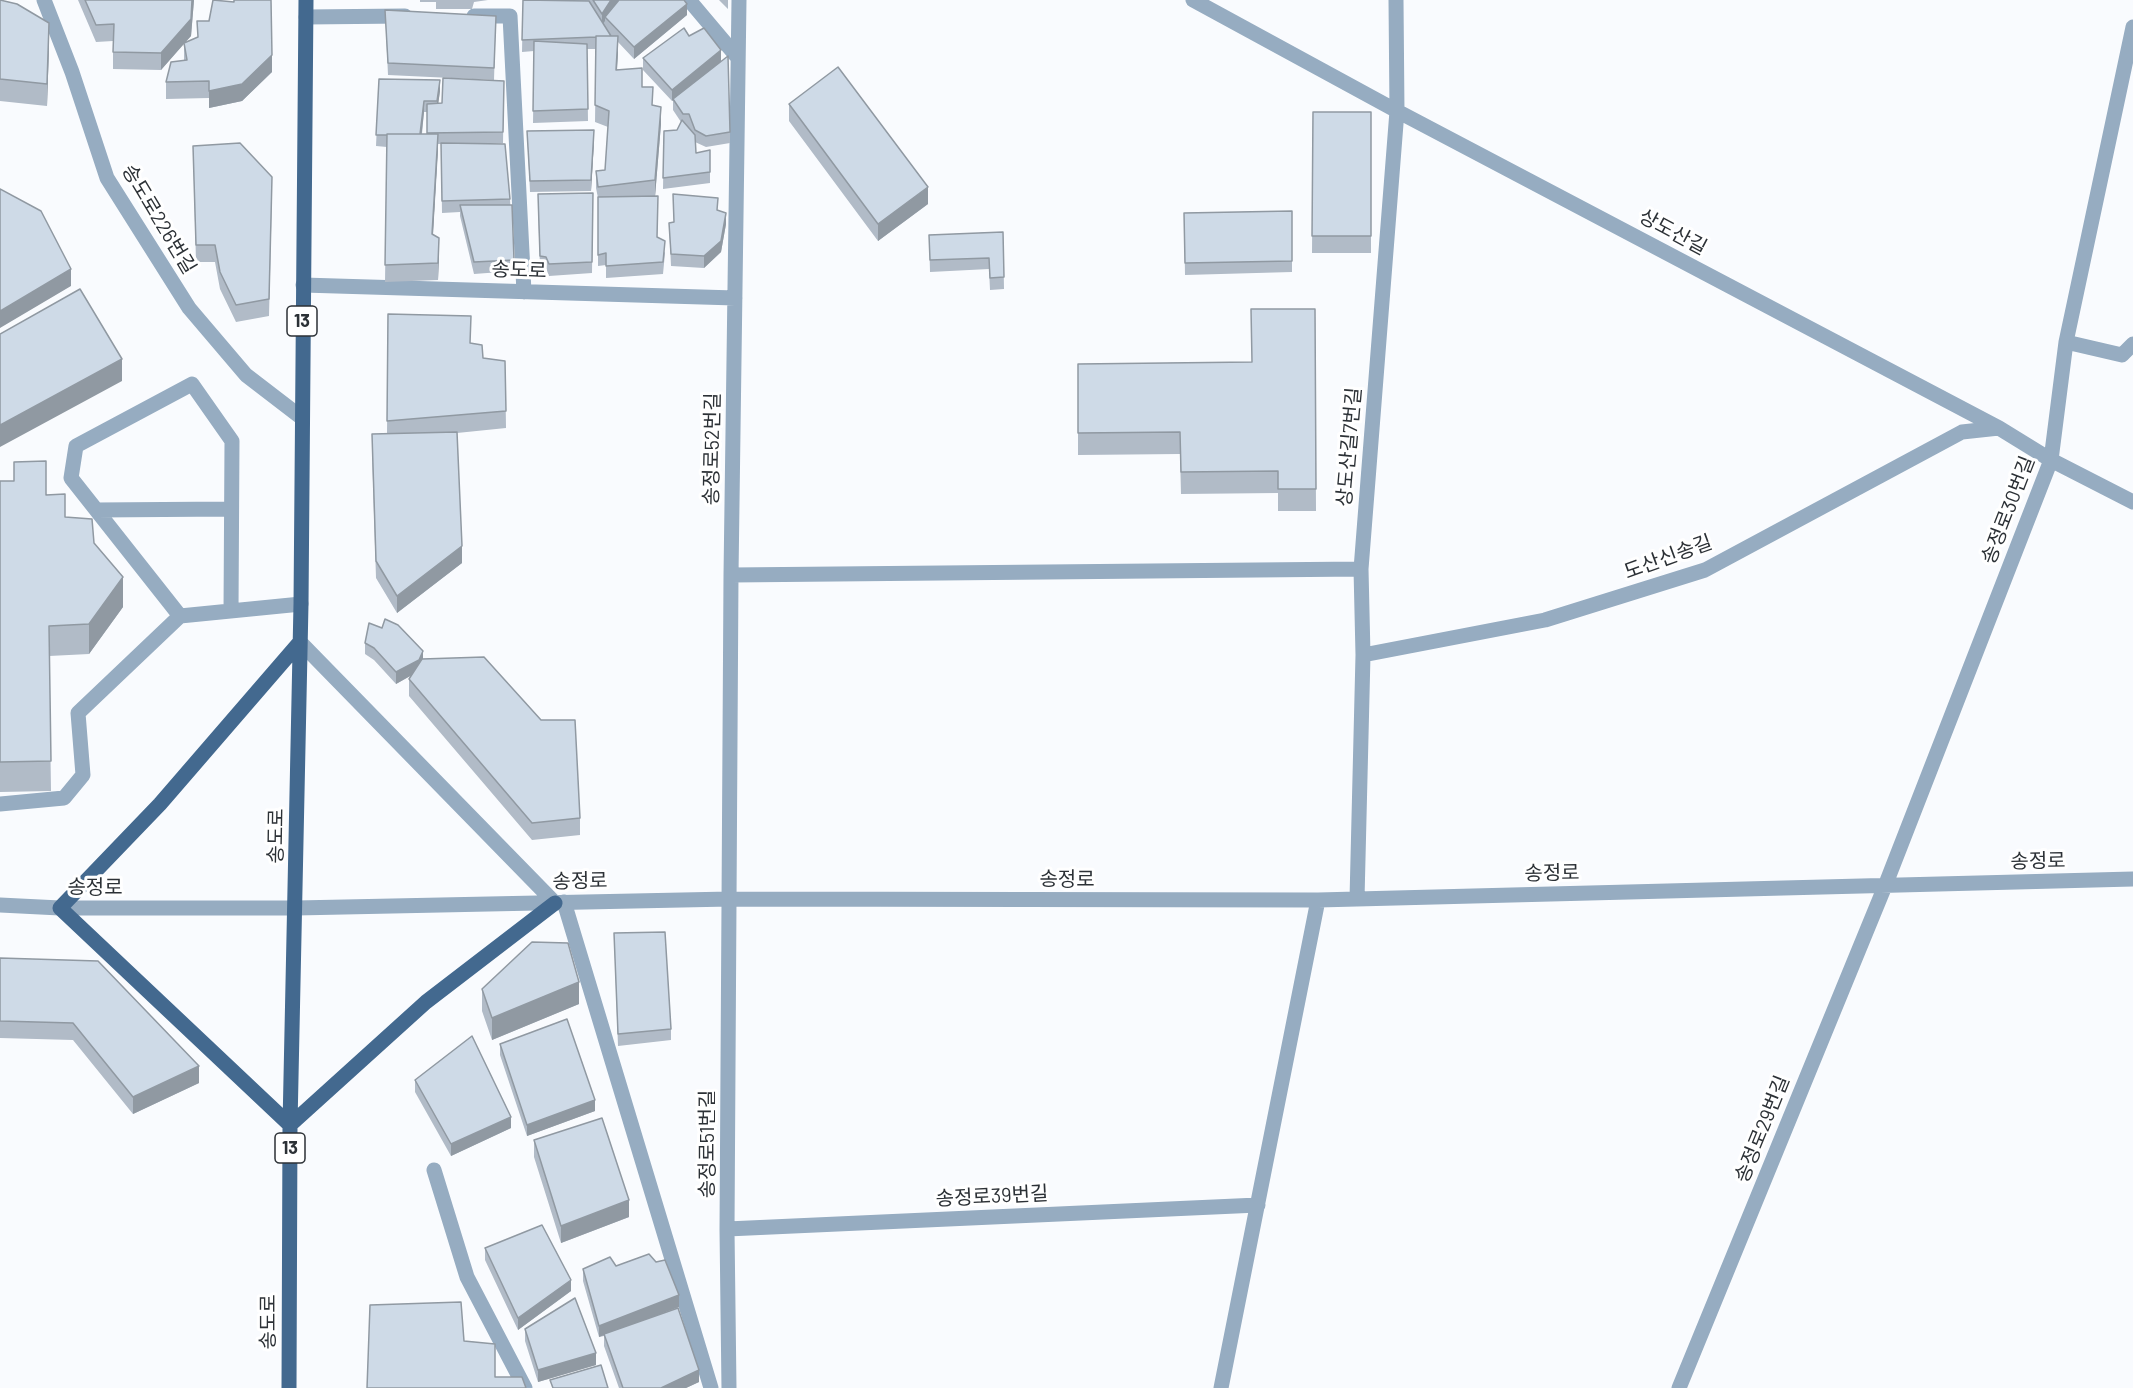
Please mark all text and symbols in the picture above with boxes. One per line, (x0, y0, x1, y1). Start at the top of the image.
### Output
street label: 송도로226번길 (117, 160, 201, 278)
street label: 상도산길 (1635, 204, 1711, 260)
street label: 송도로 (491, 257, 547, 283)
road number: 13 (287, 306, 317, 336)
street label: 상도산길7번길 (1332, 386, 1366, 508)
street label: 송정로52번길 (699, 392, 725, 506)
street label: 송정로30번길 (1976, 453, 2040, 567)
street label: 도산신송길 (1621, 530, 1715, 584)
street label: 송도로 (264, 808, 288, 864)
street label: 송정로 (2010, 849, 2066, 873)
street label: 송정로 (1524, 861, 1580, 885)
street label: 송정로 (1039, 867, 1095, 891)
street label: 송정로 (552, 869, 608, 893)
street label: 송정로 (67, 875, 123, 899)
street label: 송정로29번길 (1730, 1072, 1794, 1186)
street label: 송정로51번길 (695, 1090, 719, 1198)
road number: 13 (275, 1133, 305, 1163)
street label: 송정로39번길 (935, 1181, 1049, 1211)
street label: 송도로 (256, 1294, 280, 1350)

